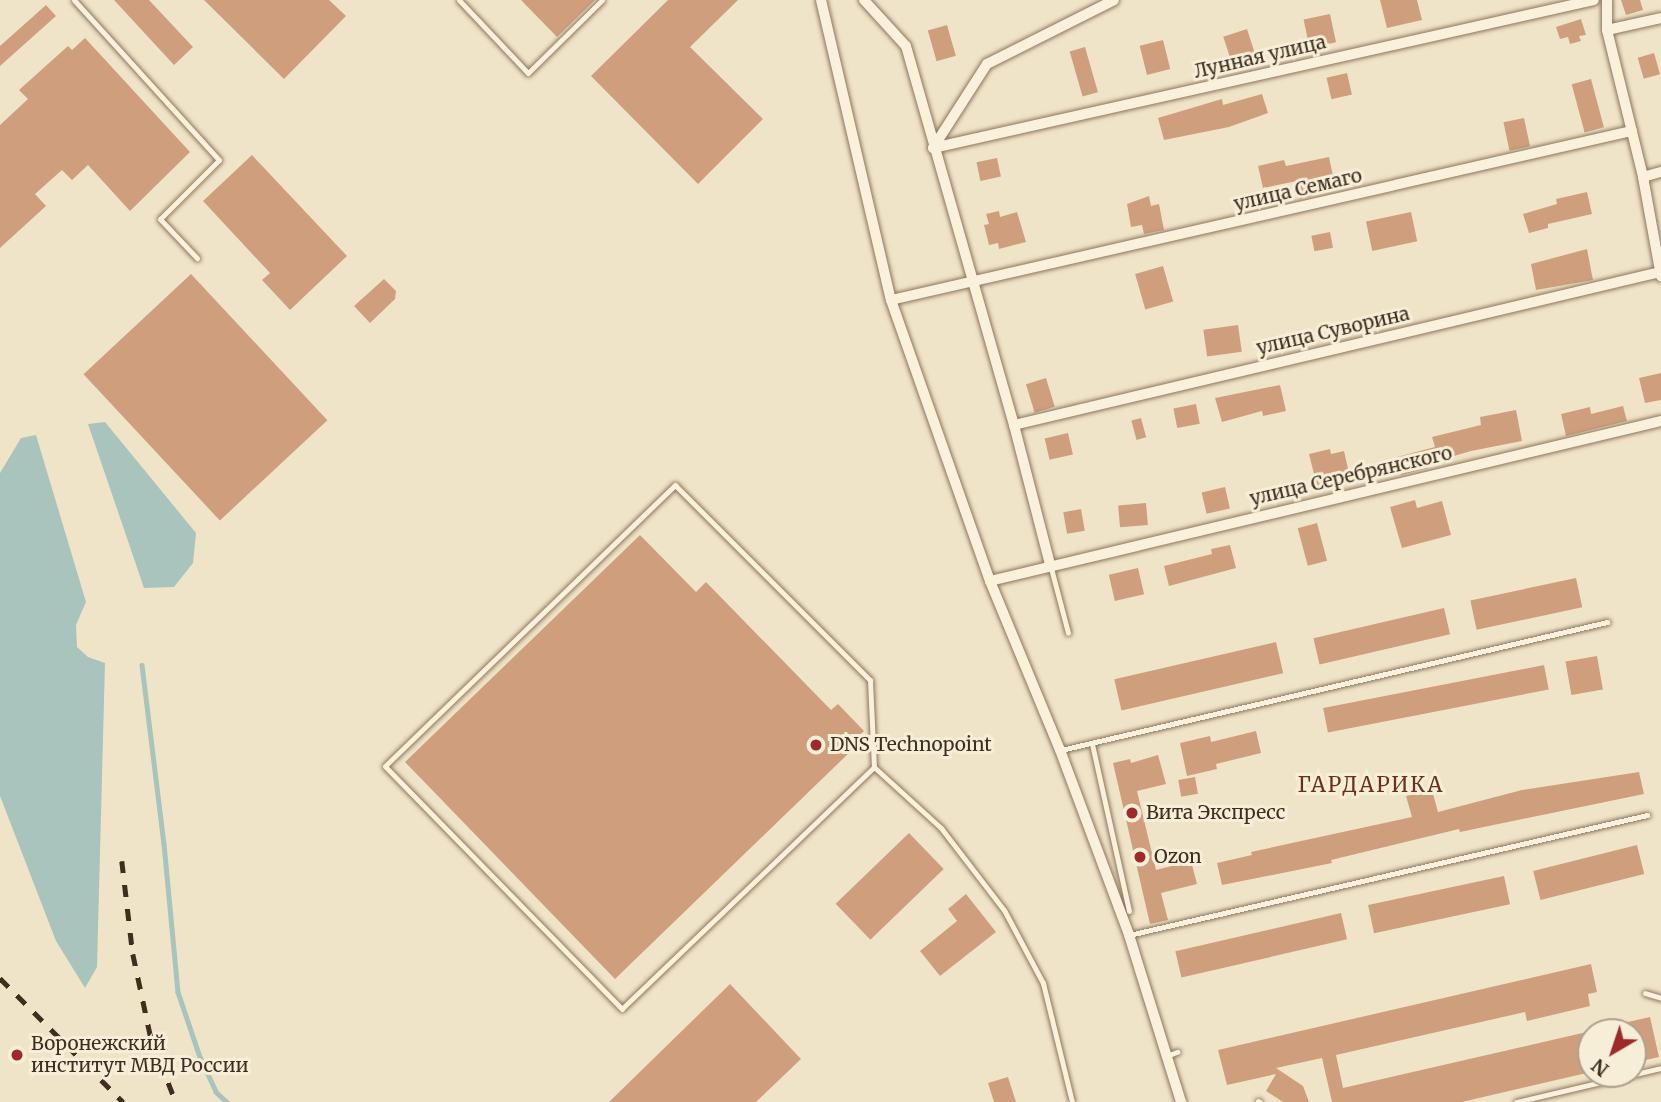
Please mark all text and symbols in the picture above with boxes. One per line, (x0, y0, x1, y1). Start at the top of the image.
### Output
street label: Лунная улица (1192, 31, 1328, 83)
street label: улица Семаго (1232, 164, 1364, 216)
street label: улица Суворина (1254, 302, 1412, 360)
street label: улица Серебрянского (1248, 442, 1454, 510)
place label: DNS Technopoint (830, 734, 992, 756)
marker: DNS Technopoint (808, 737, 824, 753)
district label: ГАРДАРИКА (1299, 772, 1443, 798)
place label: Вита Экспресс (1146, 802, 1285, 824)
marker: Вита Экспресс (1124, 805, 1140, 821)
place label: Ozon (1154, 846, 1202, 868)
marker: Ozon (1132, 849, 1148, 865)
north arrow (1577, 1018, 1647, 1088)
place label: Воронежский институт МВД России (31, 1033, 249, 1077)
marker: Воронежский институт МВД России (9, 1047, 25, 1063)
text: N (1587, 1054, 1613, 1082)

